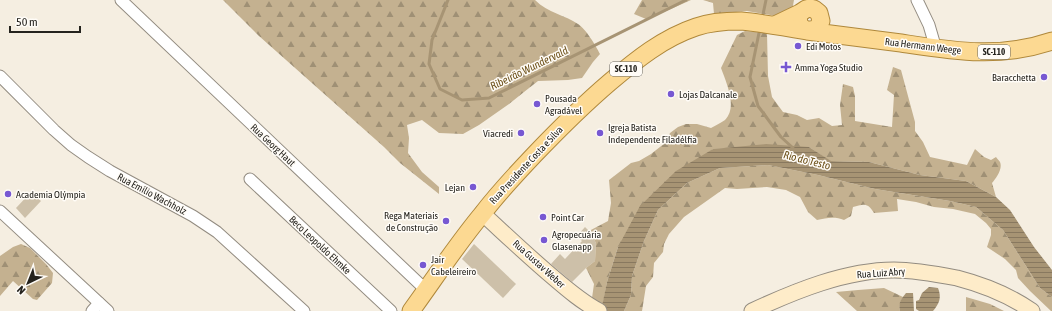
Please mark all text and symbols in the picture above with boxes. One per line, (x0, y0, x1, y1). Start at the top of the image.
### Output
scale bar (10, 8, 80, 34)
text: 50 m (16, 15, 38, 29)
street label: Rua Hermann Weege (884, 36, 962, 56)
marker: Edi Motos (793, 41, 803, 51)
place label: Edi Motos (806, 41, 842, 52)
water label: Ribeirão Wundervald (488, 44, 570, 92)
road number: SC-110 (978, 45, 1010, 59)
marker: Amma Yoga Studio (780, 61, 792, 73)
road number: SC-110 (610, 62, 642, 76)
place label: Amma Yoga Studio (795, 62, 863, 73)
place label: Baracchetta (992, 72, 1036, 83)
marker: Baracchetta (1039, 72, 1049, 82)
marker: Lojas Dalcanale (666, 89, 676, 99)
place label: Lojas Dalcanale (679, 89, 738, 100)
place label: Pousada Agradável (545, 93, 583, 116)
marker: Pousada Agradável (532, 99, 542, 109)
street label: Rua Georg Haut (248, 122, 298, 168)
place label: Igreja Batista Independente Filadélfia (608, 122, 697, 145)
street label: Rua Presidente Costa e Silva (487, 124, 565, 206)
place label: Viacredi (483, 128, 513, 139)
marker: Viacredi (516, 128, 526, 138)
marker: Igreja Batista Independente Filadélfia (595, 128, 605, 138)
water label: Rio do Testo (782, 148, 832, 172)
street label: Rua Emílio Wachholz (116, 171, 189, 217)
place label: Lejan (445, 182, 465, 193)
marker: Lejan (468, 182, 478, 192)
marker: Academia Olýmpia (3, 189, 13, 199)
place label: Academia Olýmpia (16, 189, 86, 200)
place label: Rega Materiais de Construção (384, 210, 438, 233)
marker: Point Car (538, 212, 548, 222)
place label: Point Car (551, 212, 585, 223)
street label: Beco Leopoldo Ehmke (287, 214, 353, 277)
marker: Rega Materiais de Construção (441, 216, 451, 226)
place label: Agropecuária Glasenapp (552, 229, 602, 252)
marker: Agropecuária Glasenapp (539, 235, 549, 245)
street label: Rua Gustav Weber (511, 238, 568, 291)
place label: Jair Cabeleireiro (431, 254, 477, 277)
marker: Jair Cabeleireiro (418, 260, 428, 270)
north arrow (8, 263, 48, 303)
street label: Rua Luiz Abry (856, 266, 906, 280)
text: N (15, 284, 28, 297)

